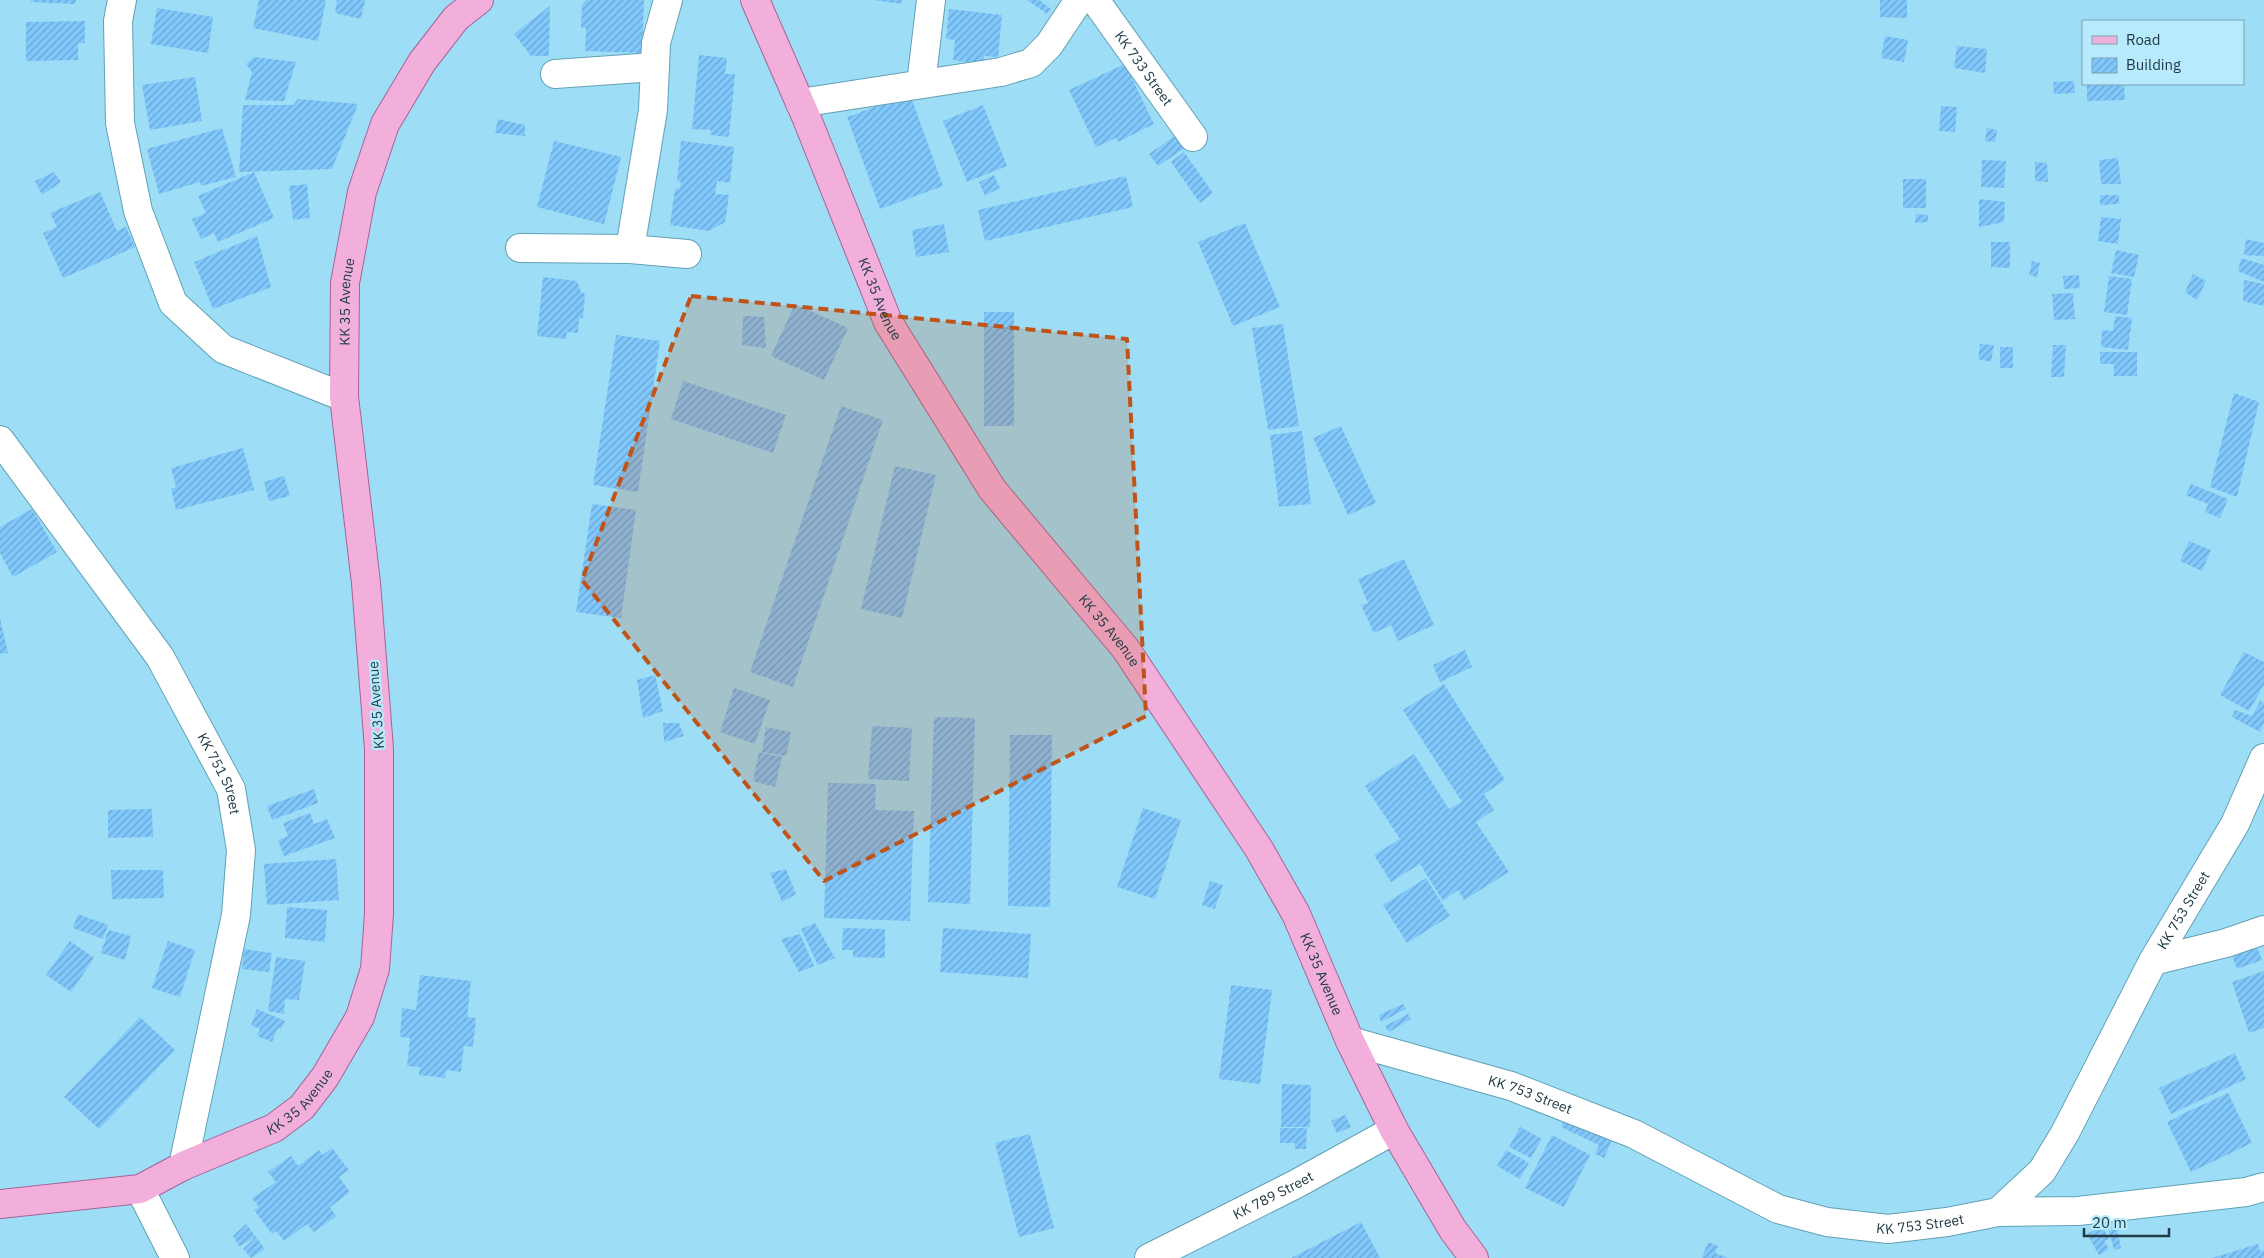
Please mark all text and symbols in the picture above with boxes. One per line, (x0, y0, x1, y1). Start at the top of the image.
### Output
legend (2082, 20, 2244, 85)
street label: KK 733 Street (1111, 27, 1177, 109)
text: Road (2126, 30, 2161, 49)
text: Building (2126, 55, 2181, 74)
street label: KK 35 Avenue (854, 255, 906, 344)
street label: KK 35 Avenue (335, 256, 359, 346)
street label: KK 35 Avenue (1075, 590, 1144, 670)
street label: KK 35 Avenue (364, 660, 388, 749)
street label: KK 751 Street (193, 730, 244, 816)
street label: KK 753 Street (2153, 868, 2214, 953)
street label: KK 35 Avenue (1296, 930, 1347, 1018)
street label: KK 35 Avenue (264, 1065, 337, 1139)
street label: KK 753 Street (1486, 1071, 1575, 1118)
street label: KK 789 Street (1230, 1167, 1317, 1223)
scale bar (2084, 1206, 2169, 1238)
street label: KK 753 Street (1875, 1210, 1965, 1238)
text: 20 m (2092, 1213, 2127, 1232)

